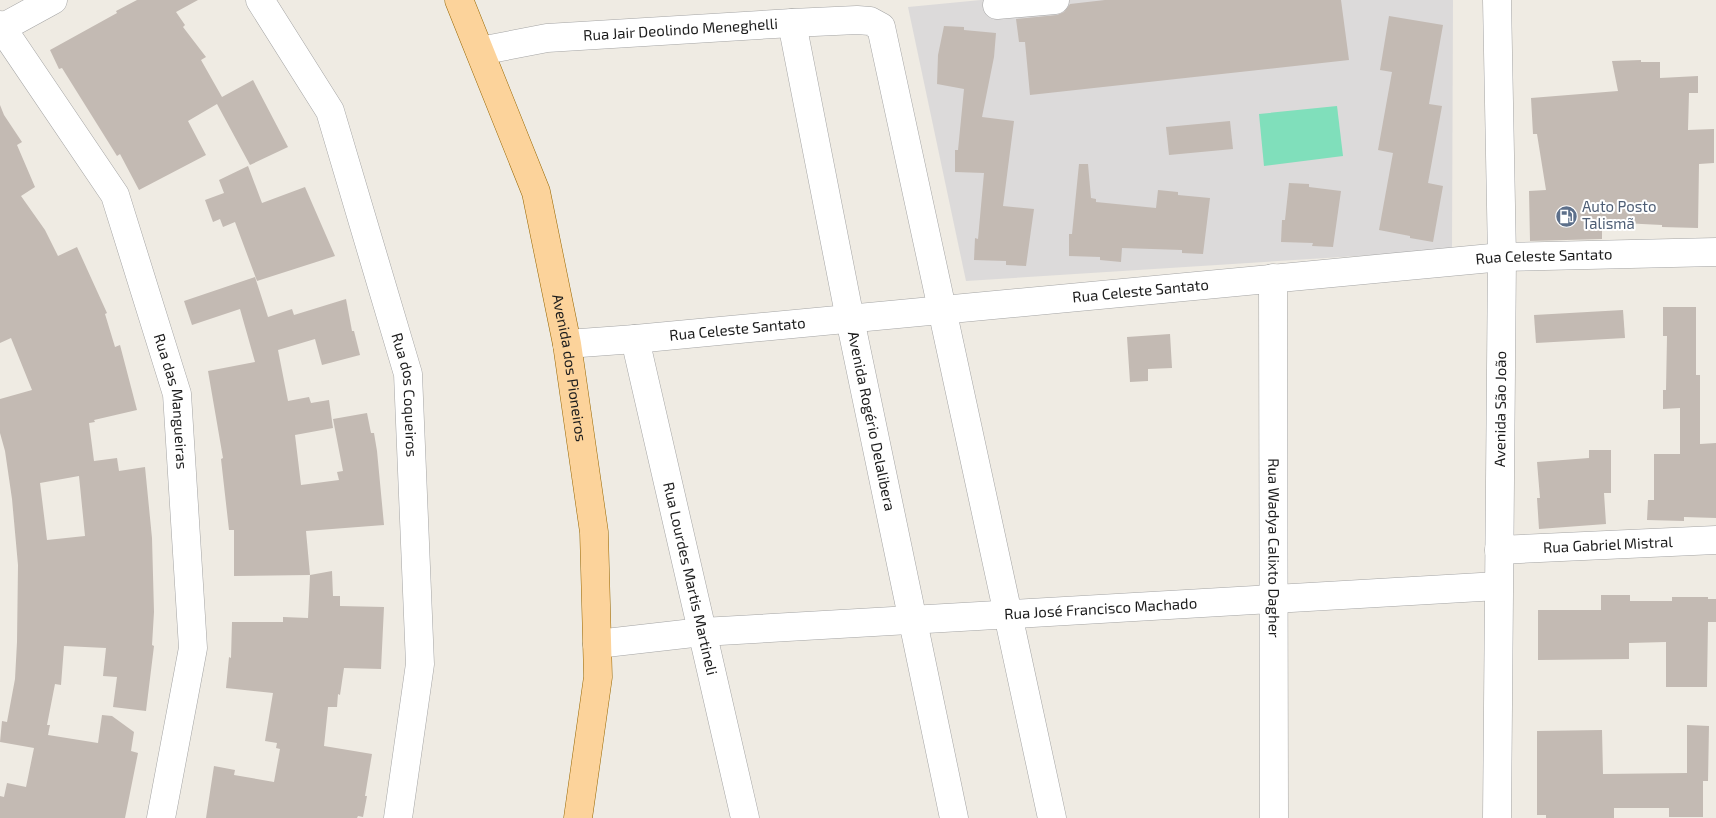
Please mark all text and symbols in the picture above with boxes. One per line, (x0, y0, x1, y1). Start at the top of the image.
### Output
street label: Rua Jair Deolindo Meneghelli (583, 14, 778, 44)
place label: Auto Posto Talismã (1582, 197, 1657, 232)
fuel station icon: Auto Posto Talismã (1554, 204, 1578, 228)
street label: Rua Celeste Santato (1475, 244, 1613, 267)
street label: Rua Celeste Santato (1071, 275, 1210, 306)
street label: Avenida dos Pioneiros (549, 292, 591, 443)
street label: Rua Celeste Santato (668, 313, 806, 344)
street label: Avenida Rogério Delalibera (845, 329, 900, 512)
street label: Rua das Mangueiras (151, 331, 192, 470)
street label: Rua dos Coqueiros (388, 331, 421, 457)
street label: Avenida São João (1490, 351, 1509, 467)
street label: Rua Wadya Calixto Dagher (1265, 458, 1284, 638)
street label: Rua Lourdes Martis Martineli (660, 480, 722, 677)
street label: Rua Gabriel Mistral (1543, 532, 1674, 556)
street label: Rua José Francisco Machado (1004, 593, 1198, 623)

